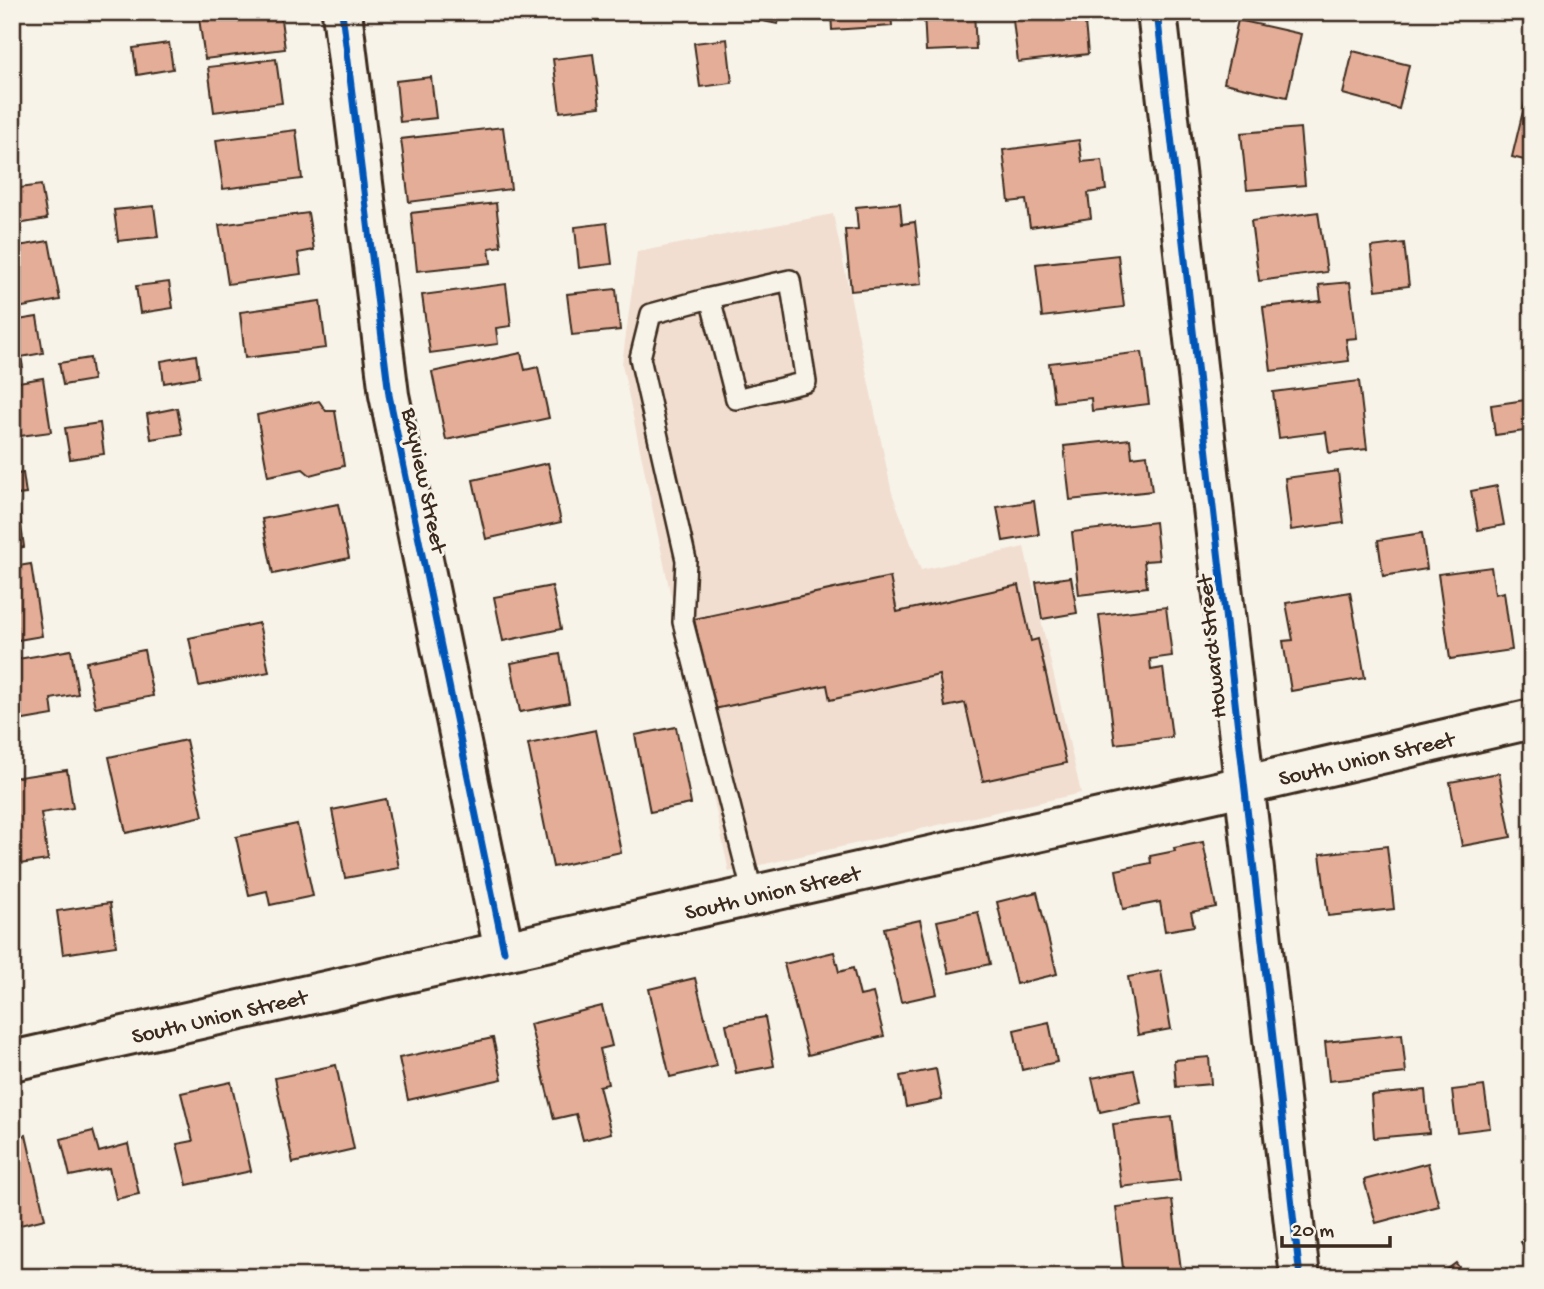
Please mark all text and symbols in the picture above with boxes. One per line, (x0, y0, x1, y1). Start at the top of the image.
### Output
street label: Bayview Street (394, 405, 451, 557)
street label: Howard Street (1192, 572, 1234, 720)
street label: South Union Street (1276, 727, 1459, 794)
street label: South Union Street (682, 861, 865, 928)
street label: South Union Street (129, 985, 312, 1052)
scale bar (1282, 1205, 1390, 1249)
text: 20 m (1292, 1220, 1334, 1245)

